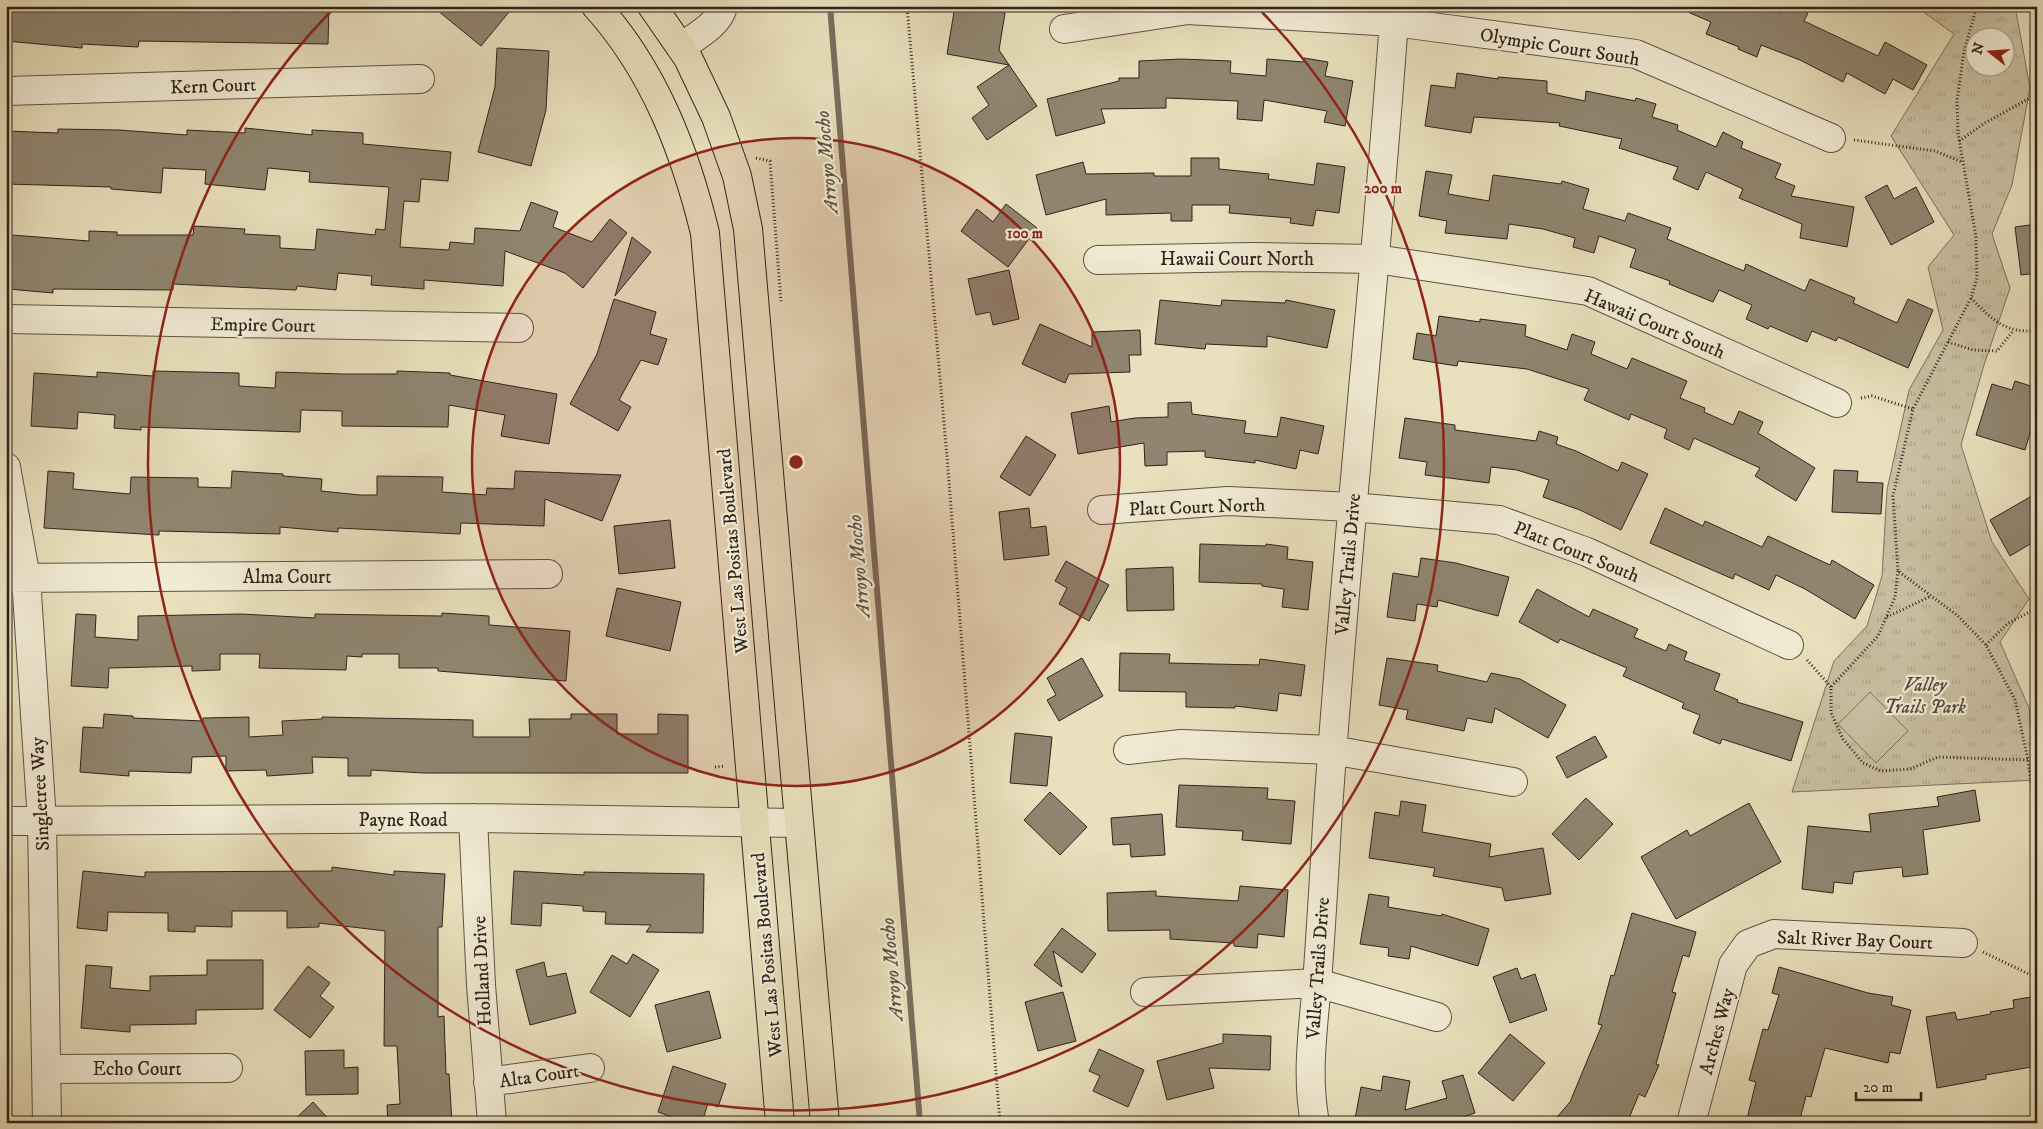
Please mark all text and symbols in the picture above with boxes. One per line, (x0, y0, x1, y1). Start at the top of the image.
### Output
street label: Olympic Court South (1478, 23, 1641, 71)
north arrow (1966, 28, 2016, 78)
text: N (1968, 40, 1989, 57)
street label: Kern Court (170, 74, 257, 99)
water label: Arroyo Mocho (811, 109, 845, 216)
text: 200 m (1364, 179, 1403, 198)
text: 100 m (1007, 224, 1044, 243)
street label: Hawaii Court North (1160, 248, 1314, 271)
street label: Hawaii Court South (1581, 284, 1728, 364)
street label: Empire Court (210, 313, 316, 338)
street label: West Las Positas Boulevard (713, 447, 754, 655)
centre of rings (787, 453, 805, 471)
street label: Valley Trails Drive (1331, 492, 1366, 637)
street label: Platt Court North (1128, 494, 1266, 521)
water label: Arroyo Mocho (843, 513, 877, 620)
street label: Platt Court South (1510, 517, 1643, 588)
street label: Alma Court (243, 566, 331, 589)
park label: Valley Trails Park (1884, 674, 1966, 719)
street label: Singletree Way (26, 736, 55, 851)
street label: Payne Road (358, 809, 448, 832)
street label: West Las Positas Boulevard (747, 851, 788, 1059)
street label: Valley Trails Drive (1302, 896, 1335, 1041)
street label: Holland Drive (468, 915, 497, 1026)
water label: Arroyo Mocho (876, 916, 910, 1023)
street label: Salt River Bay Court (1777, 926, 1933, 955)
street label: Arches Way (1695, 985, 1740, 1077)
street label: Echo Court (92, 1058, 182, 1081)
street label: Alta Court (498, 1060, 581, 1093)
scale bar (1856, 1069, 1920, 1101)
text: 20 m (1863, 1078, 1893, 1097)

